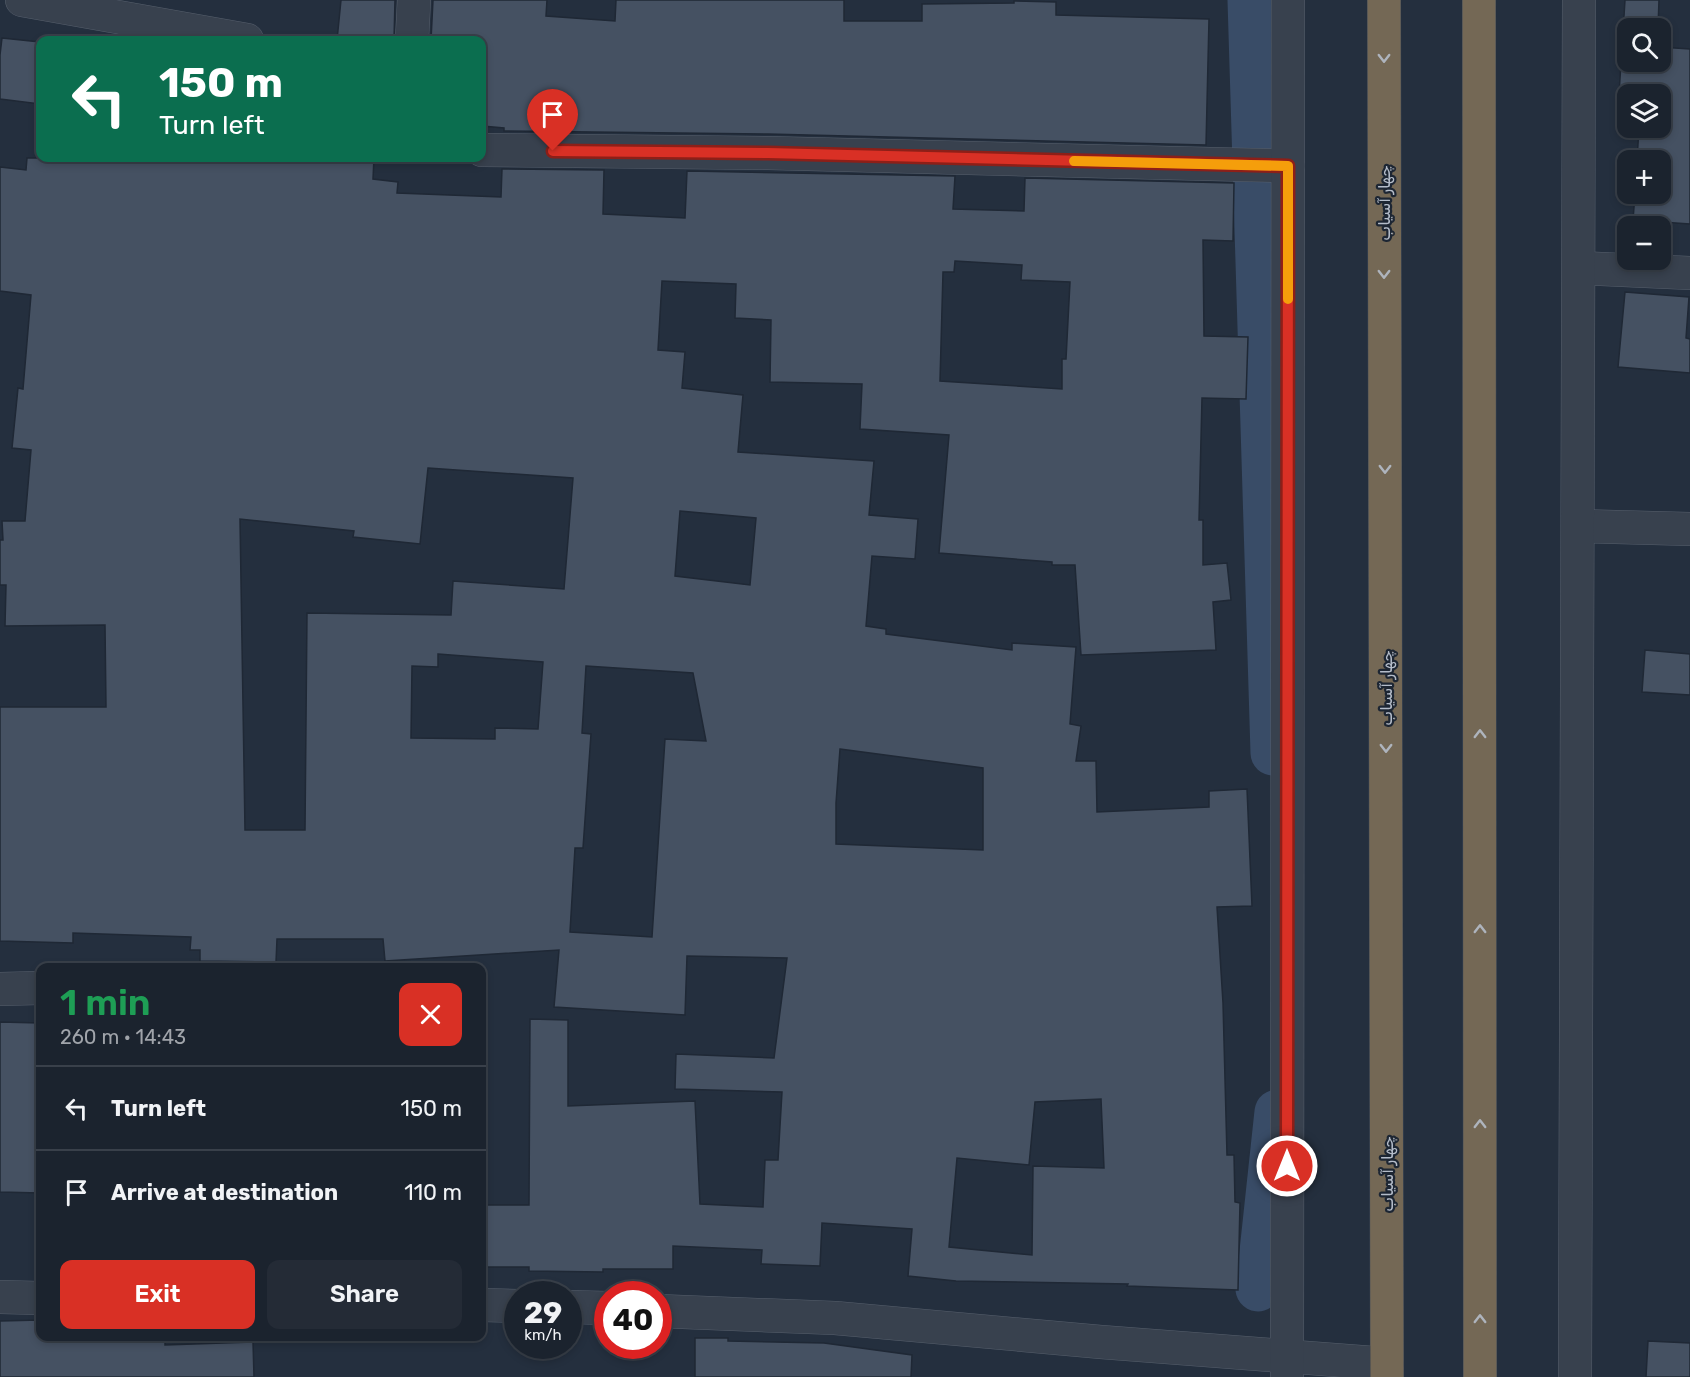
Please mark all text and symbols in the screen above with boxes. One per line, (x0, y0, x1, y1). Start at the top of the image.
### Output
map controls (1617, 18, 1671, 270)
button: search (1617, 18, 1671, 72)
one-way arrow (1378, 54, 1390, 63)
text: 150 m (159, 58, 283, 108)
icon: left (60, 60, 138, 138)
button: layers (1617, 84, 1671, 138)
pin (527, 89, 578, 151)
icon: arrive (536, 98, 569, 131)
text: Turn left (159, 109, 264, 141)
button: + (1617, 150, 1671, 204)
street label: چهار آسیاب (1375, 165, 1395, 241)
button: − (1617, 216, 1671, 270)
one-way arrow (1378, 270, 1390, 279)
one-way arrow (1379, 465, 1391, 474)
street label: چهار آسیاب (1377, 650, 1397, 726)
one-way arrow (1474, 729, 1486, 738)
one-way arrow (1380, 744, 1392, 753)
one-way arrow (1474, 924, 1486, 933)
text: 1 min (60, 981, 151, 1024)
button: close (399, 983, 462, 1046)
text: 260 m · 14:43 (60, 1025, 186, 1049)
icon: left (60, 1092, 93, 1125)
text: Turn left (111, 1095, 206, 1122)
text: 150 m (401, 1095, 462, 1122)
one-way arrow (1474, 1119, 1486, 1128)
position arrow (1255, 1134, 1319, 1198)
street label: چهار آسیاب (1378, 1136, 1398, 1212)
icon: arrive (60, 1176, 93, 1209)
text: Arrive at destination (111, 1179, 338, 1206)
text: 110 m (404, 1179, 462, 1206)
button: Exit (60, 1260, 255, 1329)
button: Share (267, 1260, 462, 1329)
speed limit sign: 40 (594, 1281, 672, 1359)
text: 29 (524, 1295, 562, 1331)
one-way arrow (1474, 1314, 1486, 1323)
text: km/h (524, 1326, 562, 1344)

